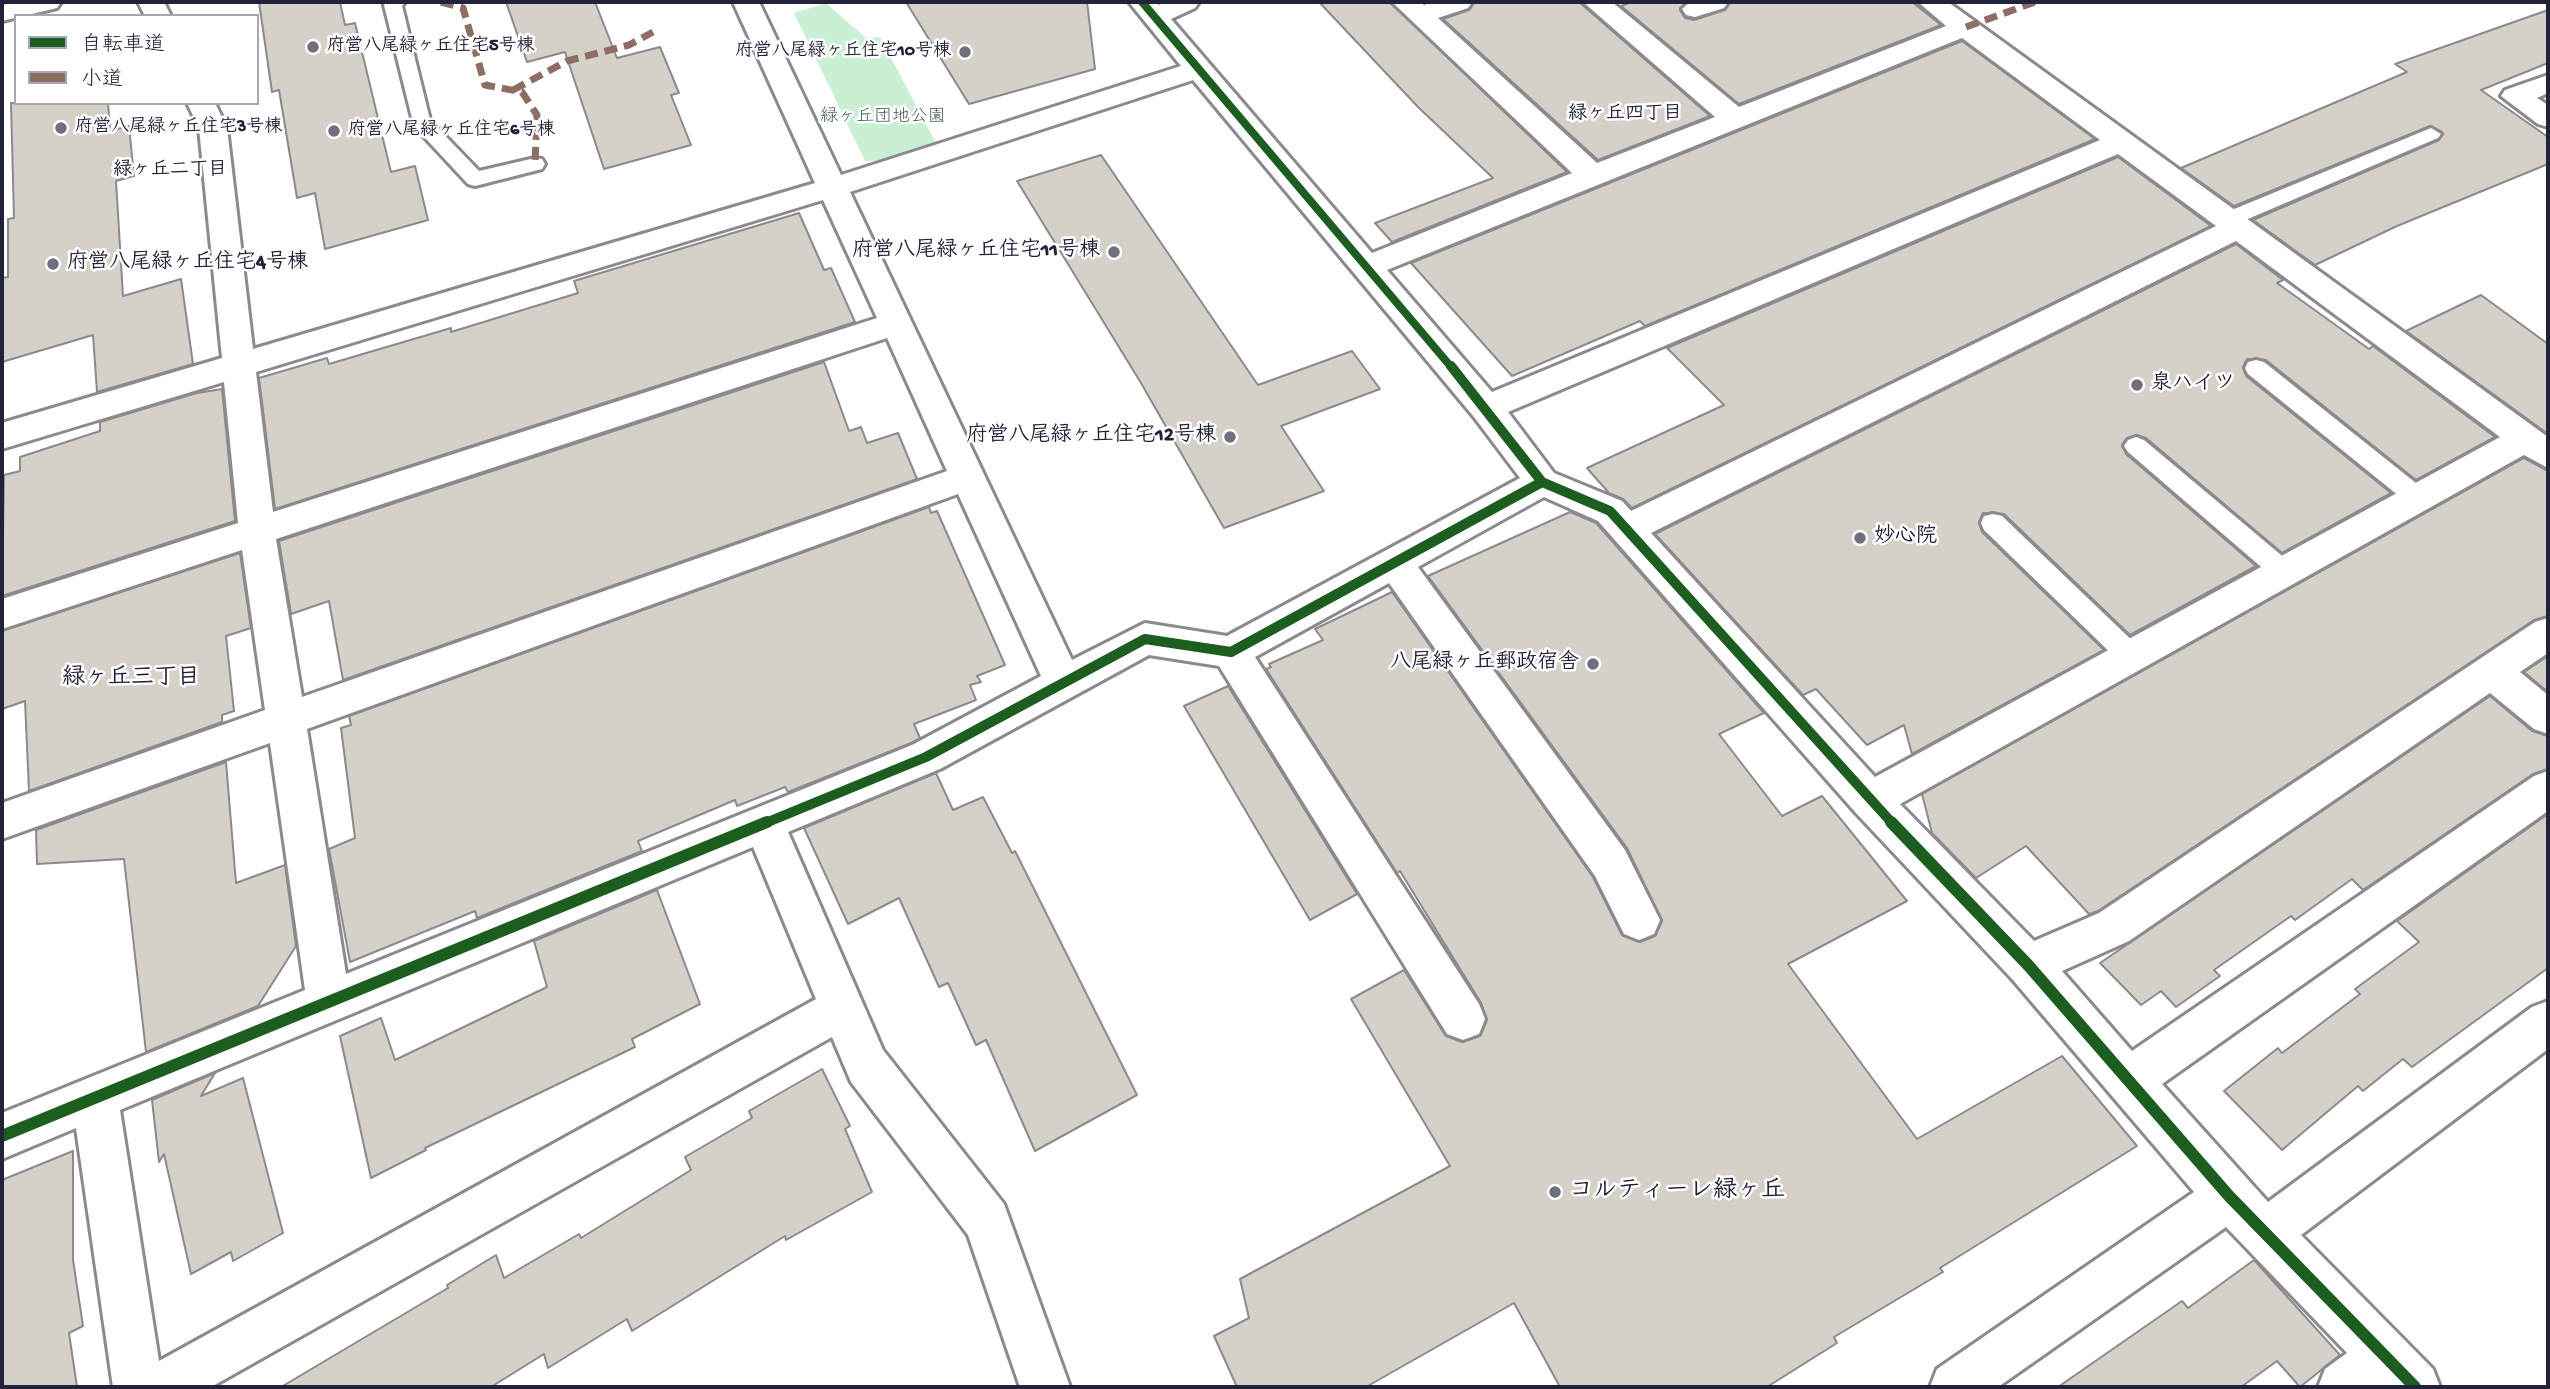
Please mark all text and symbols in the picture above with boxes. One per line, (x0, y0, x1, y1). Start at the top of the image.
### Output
legend (14, 14, 259, 105)
text: 自転車道 (81, 34, 165, 59)
place label: 府営八尾緑ヶ丘住宅5号棟 (327, 36, 534, 58)
marker: 府営八尾緑ヶ丘住宅5号棟 (305, 39, 321, 55)
place label: 府営八尾緑ヶ丘住宅10号棟 (736, 41, 951, 63)
marker: 府営八尾緑ヶ丘住宅10号棟 (957, 44, 973, 60)
text: 小道 (81, 69, 123, 94)
district label: 緑ヶ丘四丁目 (1568, 104, 1682, 126)
park label: 緑ヶ丘団地公園 (820, 107, 946, 129)
place label: 府営八尾緑ヶ丘住宅3号棟 (75, 117, 282, 139)
marker: 府営八尾緑ヶ丘住宅3号棟 (53, 120, 69, 136)
place label: 府営八尾緑ヶ丘住宅6号棟 (348, 120, 555, 142)
marker: 府営八尾緑ヶ丘住宅6号棟 (326, 123, 342, 139)
district label: 緑ヶ丘二丁目 (113, 160, 227, 182)
place label: 府営八尾緑ヶ丘住宅11号棟 (852, 239, 1100, 265)
marker: 府営八尾緑ヶ丘住宅11号棟 (1106, 244, 1122, 260)
place label: 府営八尾緑ヶ丘住宅4号棟 (67, 251, 308, 277)
marker: 府営八尾緑ヶ丘住宅4号棟 (45, 256, 61, 272)
place label: 泉ハイツ (2151, 372, 2235, 398)
marker: 泉ハイツ (2129, 377, 2145, 393)
place label: 府営八尾緑ヶ丘住宅12号棟 (966, 424, 1216, 450)
marker: 府営八尾緑ヶ丘住宅12号棟 (1222, 429, 1238, 445)
place label: 妙心院 (1874, 525, 1937, 551)
marker: 妙心院 (1852, 530, 1868, 546)
place label: 八尾緑ヶ丘郵政宿舎 (1390, 651, 1579, 677)
marker: 八尾緑ヶ丘郵政宿舎 (1585, 656, 1601, 672)
district label: 緑ヶ丘三丁目 (62, 665, 200, 693)
place label: コルティーレ緑ヶ丘 (1569, 1178, 1785, 1206)
marker: コルティーレ緑ヶ丘 (1547, 1184, 1563, 1200)

